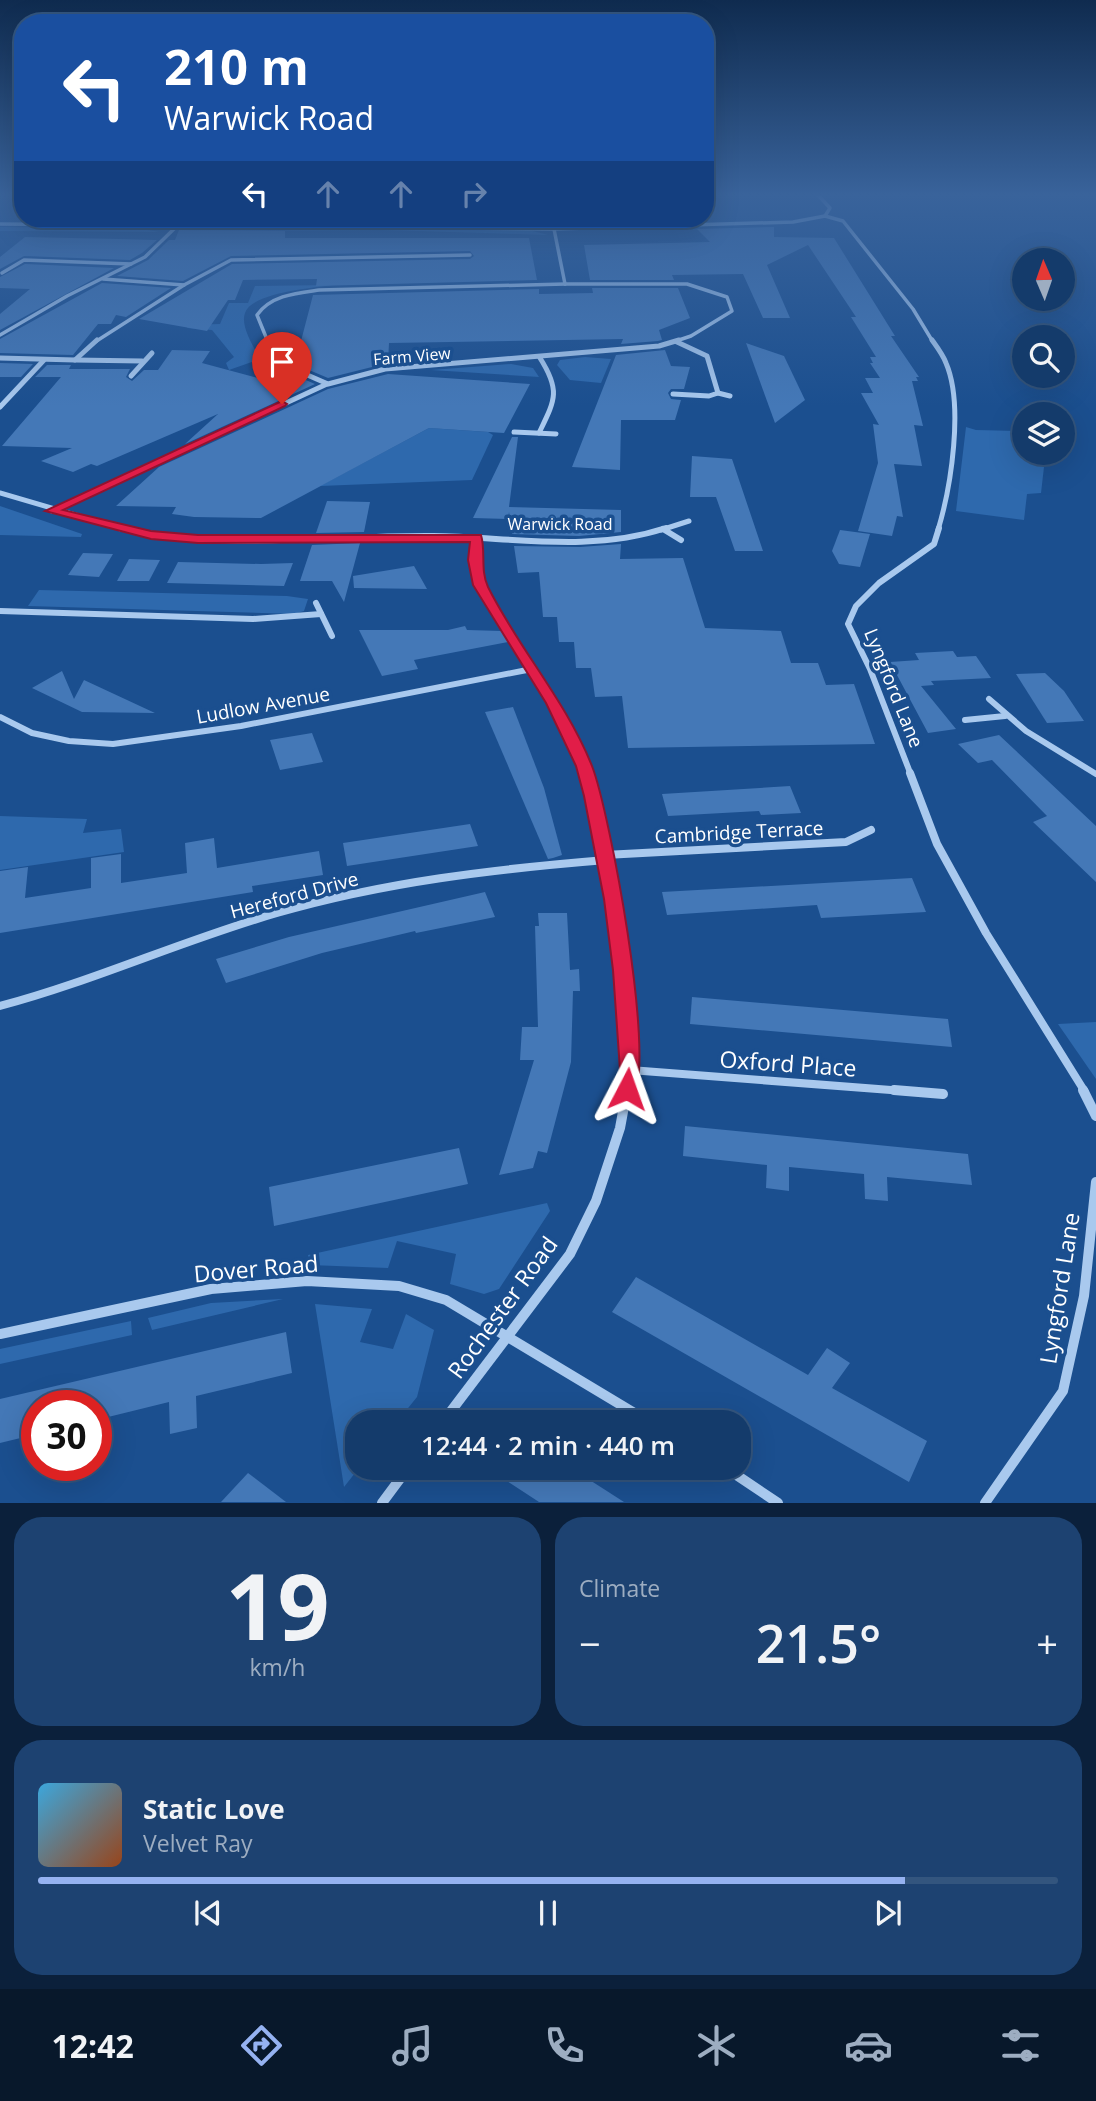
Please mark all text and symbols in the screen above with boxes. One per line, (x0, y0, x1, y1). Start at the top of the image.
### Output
text: 210 m (164, 33, 309, 99)
icon: left (49, 42, 140, 133)
text: Warwick Road (164, 96, 374, 139)
icon: left (236, 175, 274, 213)
icon: ahead (309, 175, 347, 213)
icon: ahead (382, 175, 420, 213)
icon: right (455, 175, 493, 213)
north arrow (1012, 248, 1074, 312)
map controls (1012, 248, 1075, 465)
button: search (1012, 325, 1075, 388)
pin (252, 332, 312, 404)
street label: Farm View (372, 342, 452, 370)
icon: arrive (263, 343, 301, 381)
button: layers (1012, 402, 1075, 465)
street label: Warwick Road (507, 513, 613, 535)
street label: Lyngford Lane (858, 625, 930, 751)
street label: Ludlow Avenue (194, 680, 332, 730)
street label: Cambridge Terrace (654, 815, 824, 849)
street label: Hereford Drive (227, 865, 361, 925)
street label: Oxford Place (718, 1042, 858, 1084)
position arrow (590, 1052, 664, 1126)
street label: Lyngford Lane (1031, 1210, 1087, 1366)
street label: Rochester Road (440, 1229, 564, 1385)
street label: Dover Road (192, 1247, 320, 1289)
speed limit sign: 30 (21, 1390, 112, 1481)
text: 12:44 · 2 min · 440 m (421, 1427, 675, 1463)
text: 19 (225, 1543, 330, 1667)
text: Climate (579, 1572, 660, 1604)
text: 21.5° (756, 1607, 881, 1678)
text: − (579, 1617, 601, 1669)
text: + (1036, 1617, 1058, 1669)
text: km/h (250, 1651, 305, 1683)
text: Static Love (143, 1791, 285, 1827)
text: Velvet Ray (143, 1827, 253, 1859)
icon: previous (189, 1894, 227, 1932)
icon: pause (529, 1894, 567, 1932)
icon: next (869, 1894, 907, 1932)
icon: directions (237, 2021, 286, 2070)
icon: music (388, 2021, 437, 2070)
icon: phone (540, 2021, 589, 2070)
icon: climate (692, 2021, 741, 2070)
icon: car (844, 2021, 893, 2070)
icon: filters (996, 2021, 1045, 2070)
text: 12:42 (51, 2024, 134, 2067)

